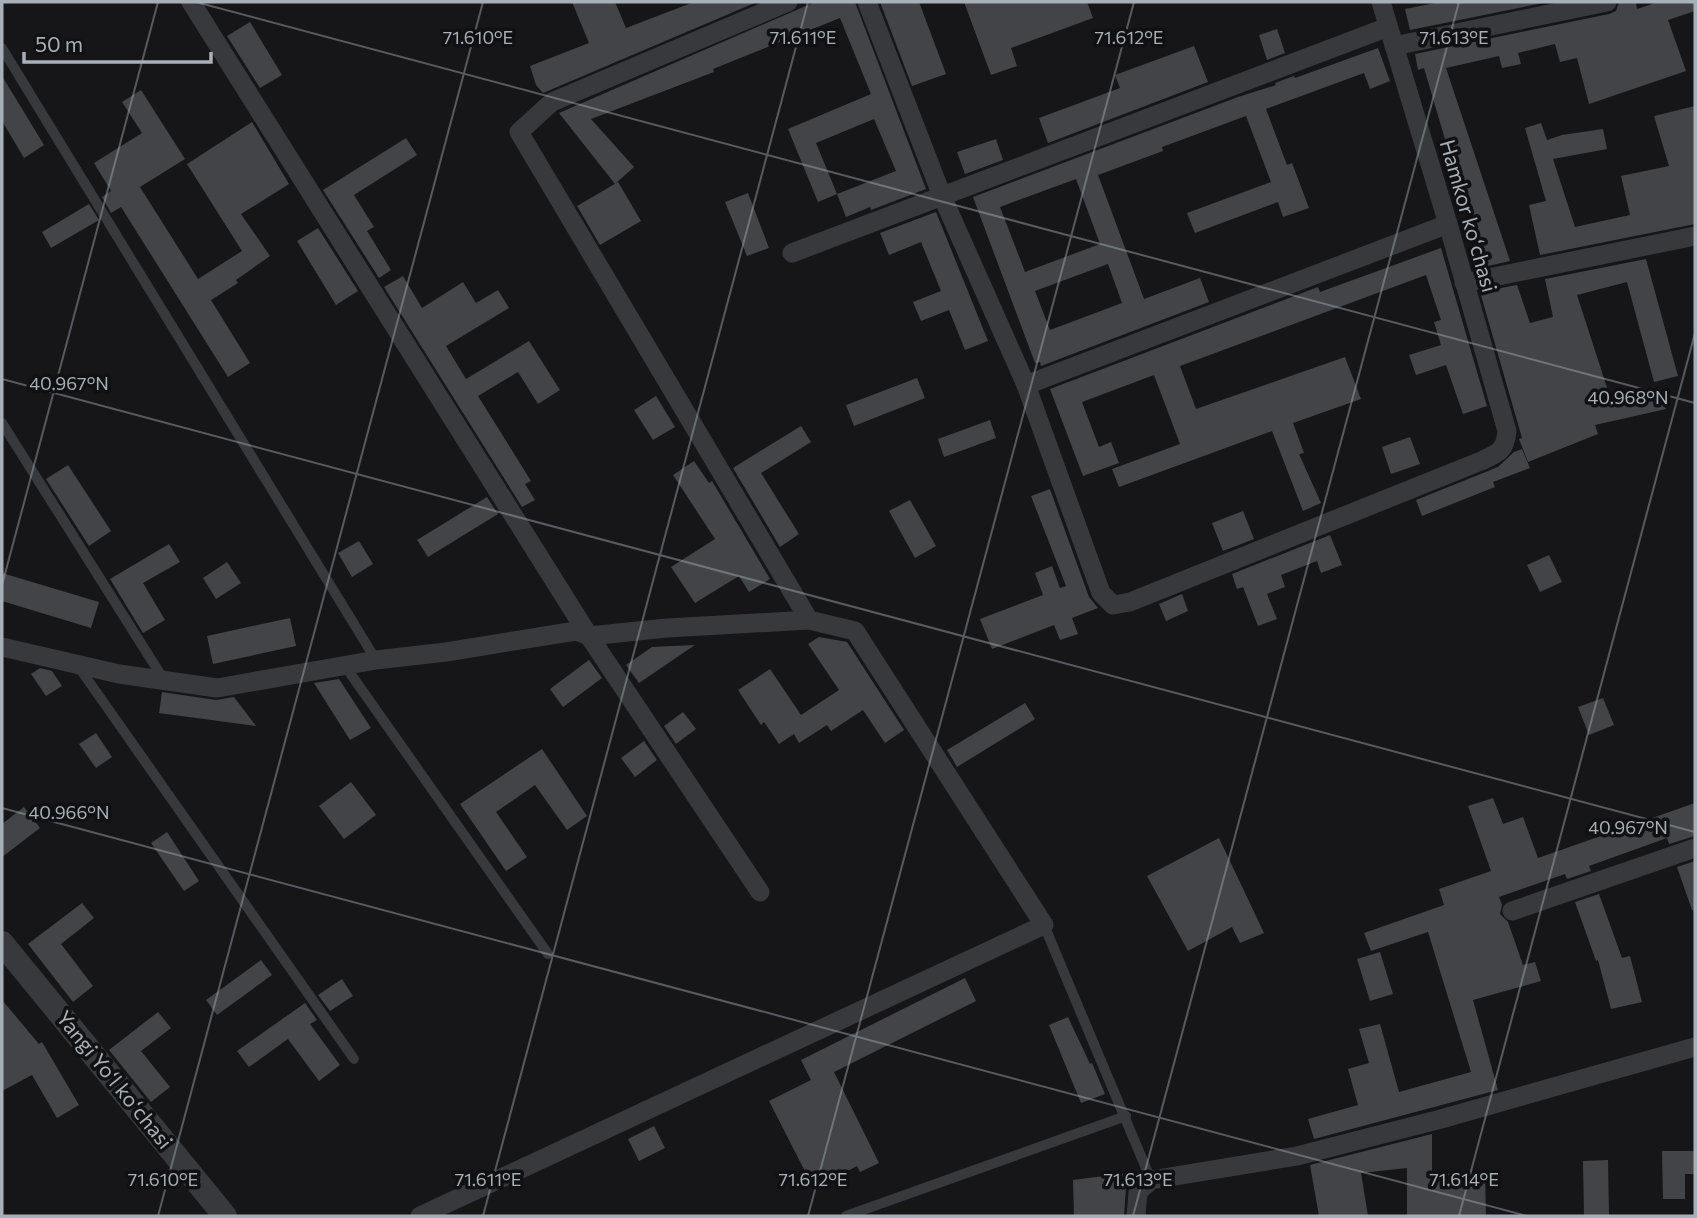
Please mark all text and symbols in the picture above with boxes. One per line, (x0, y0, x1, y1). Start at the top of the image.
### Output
scale bar (24, 21, 212, 65)
text: 71.610°E (443, 26, 513, 48)
text: 71.611°E (770, 26, 836, 48)
text: 71.612°E (1094, 26, 1164, 48)
text: 71.613°E (1419, 26, 1489, 48)
text: 50 m (35, 31, 83, 56)
street label: Hamkor koʻchasi (1436, 136, 1503, 295)
text: 40.967°N (29, 372, 109, 394)
text: 40.968°N (1588, 386, 1668, 408)
text: 40.966°N (29, 801, 109, 823)
text: 40.967°N (1588, 816, 1668, 838)
street label: Yangi Yoʻl koʻchasi (52, 1005, 179, 1153)
text: 71.610°E (128, 1168, 198, 1190)
text: 71.611°E (455, 1168, 521, 1190)
text: 71.612°E (778, 1168, 848, 1190)
text: 71.613°E (1103, 1168, 1173, 1190)
text: 71.614°E (1429, 1168, 1499, 1190)

